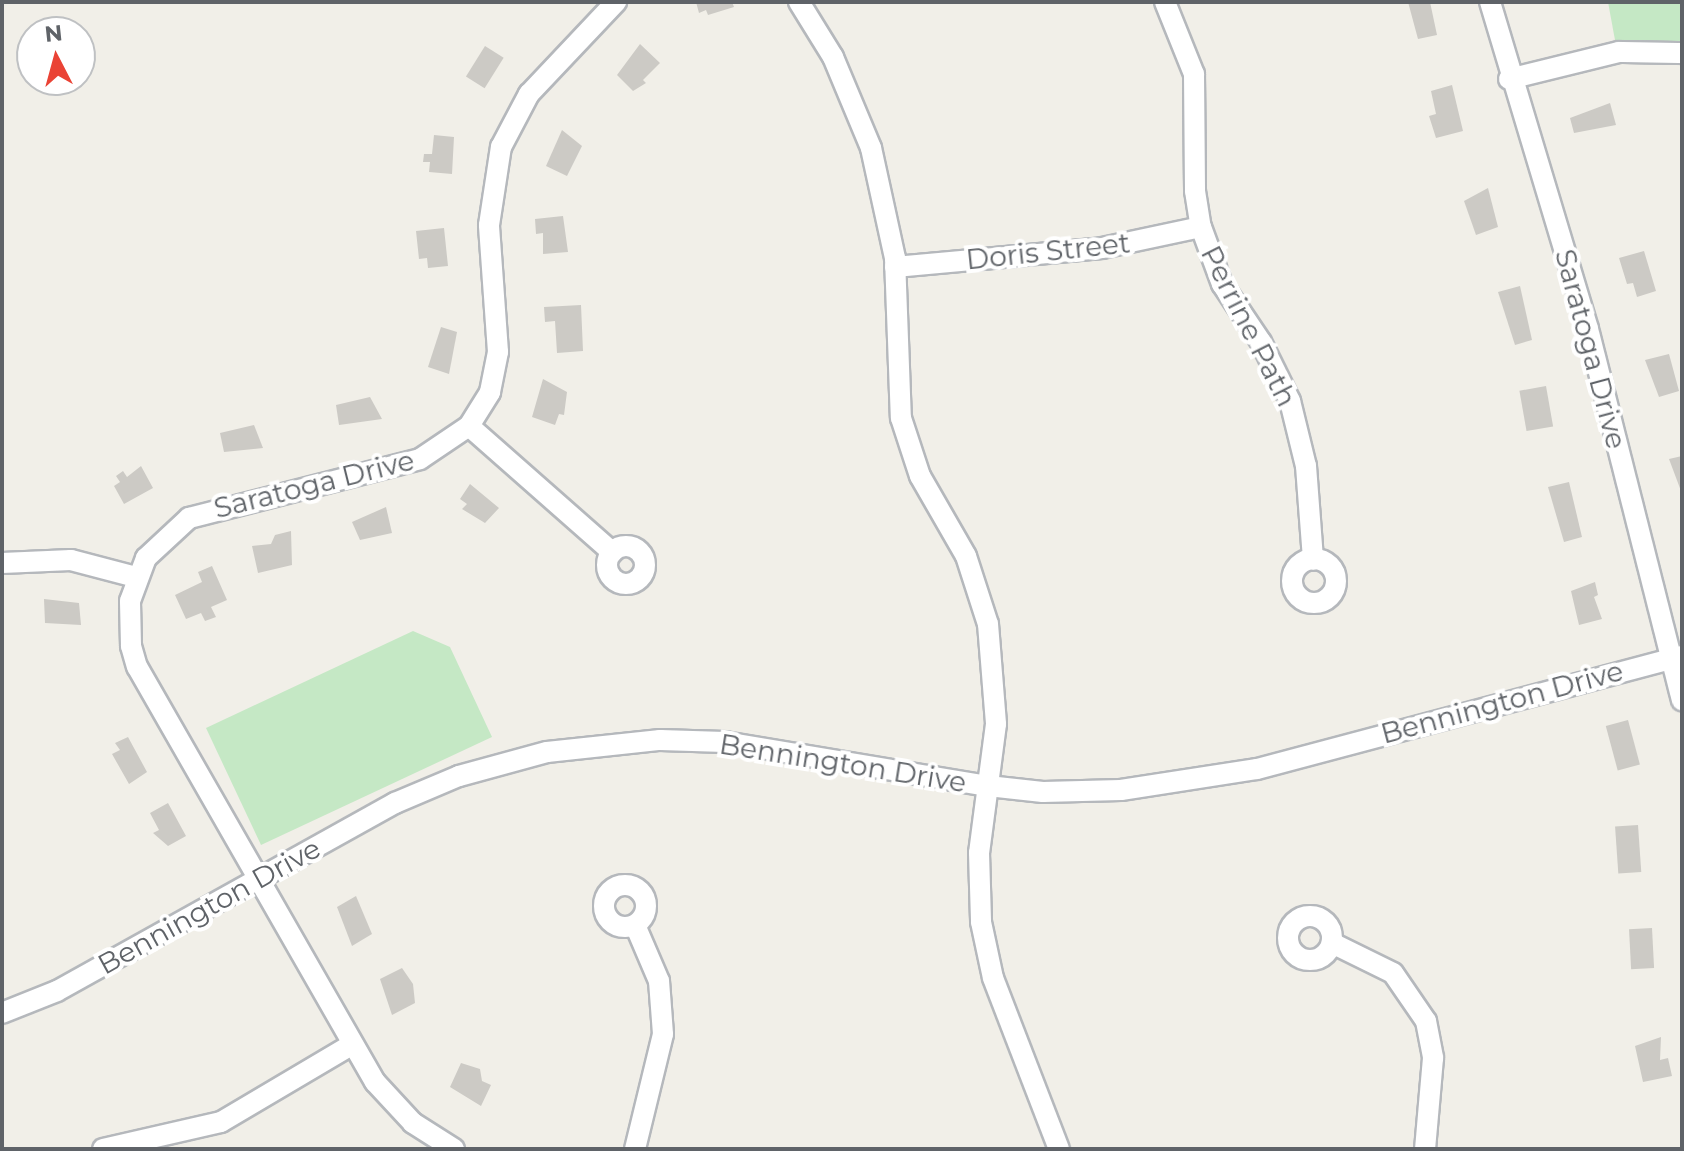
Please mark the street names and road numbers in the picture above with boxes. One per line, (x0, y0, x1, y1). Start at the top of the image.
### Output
street label: Doris Street (964, 226, 1132, 276)
street label: Perrine Path (1194, 240, 1304, 412)
street label: Saratoga Drive (1548, 246, 1634, 452)
street label: Saratoga Drive (210, 443, 418, 525)
street label: Bennington Drive (1377, 653, 1627, 751)
street label: Bennington Drive (717, 727, 969, 799)
street label: Bennington Drive (92, 831, 326, 981)

